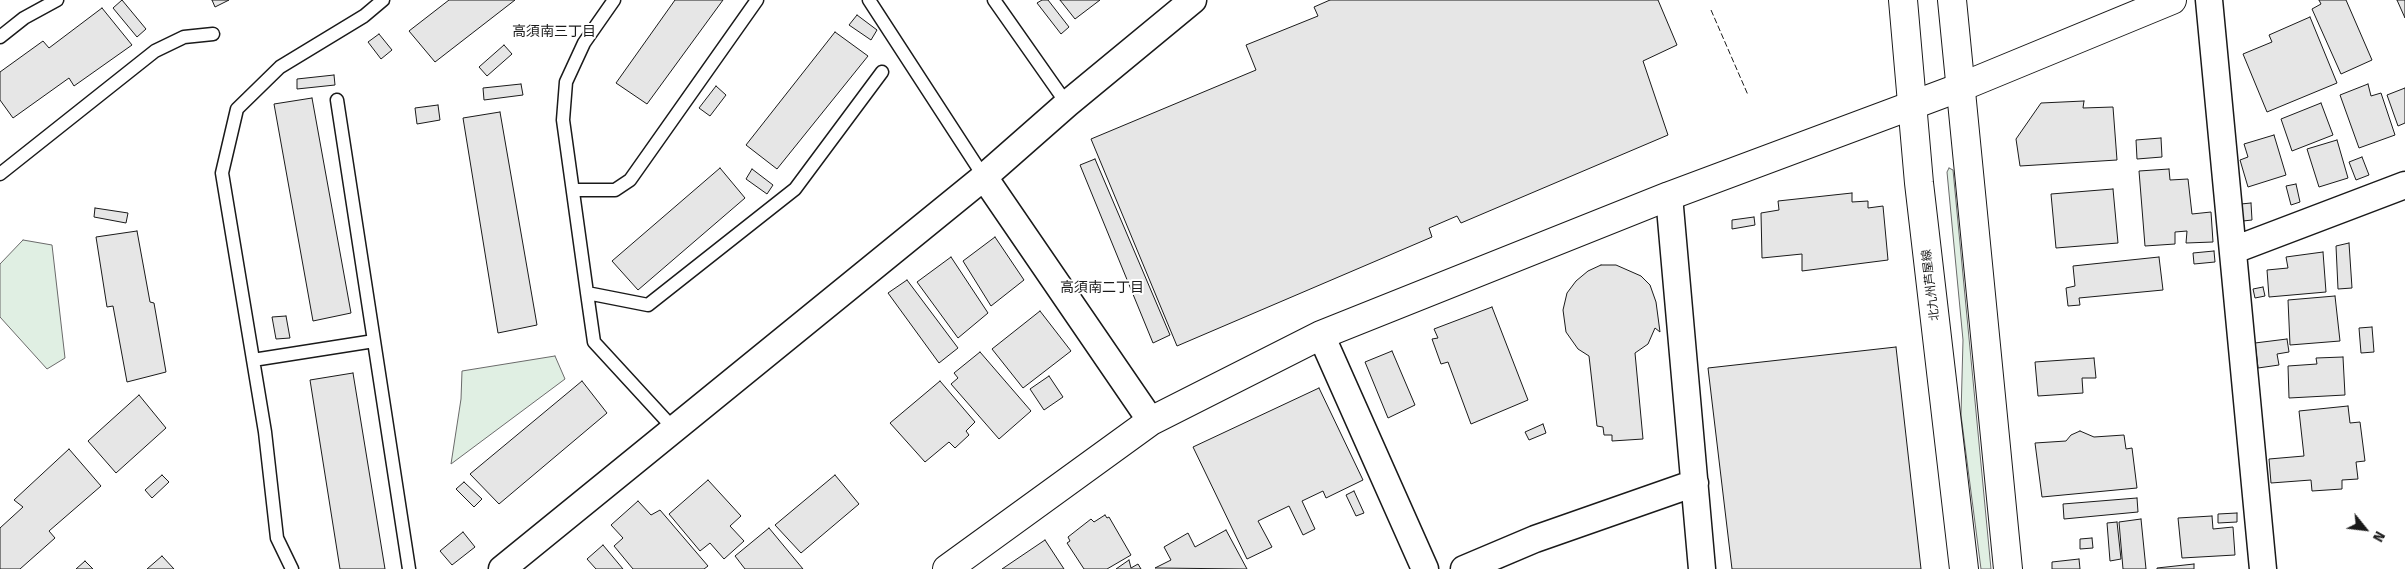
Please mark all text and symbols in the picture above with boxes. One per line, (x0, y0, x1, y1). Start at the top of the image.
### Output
district label: 高須南三丁目 (512, 24, 596, 40)
street label: 北九州芦屋線 (1919, 248, 1943, 322)
district label: 高須南二丁目 (1060, 280, 1144, 296)
north arrow (2340, 504, 2390, 554)
text: N (2369, 528, 2388, 545)

